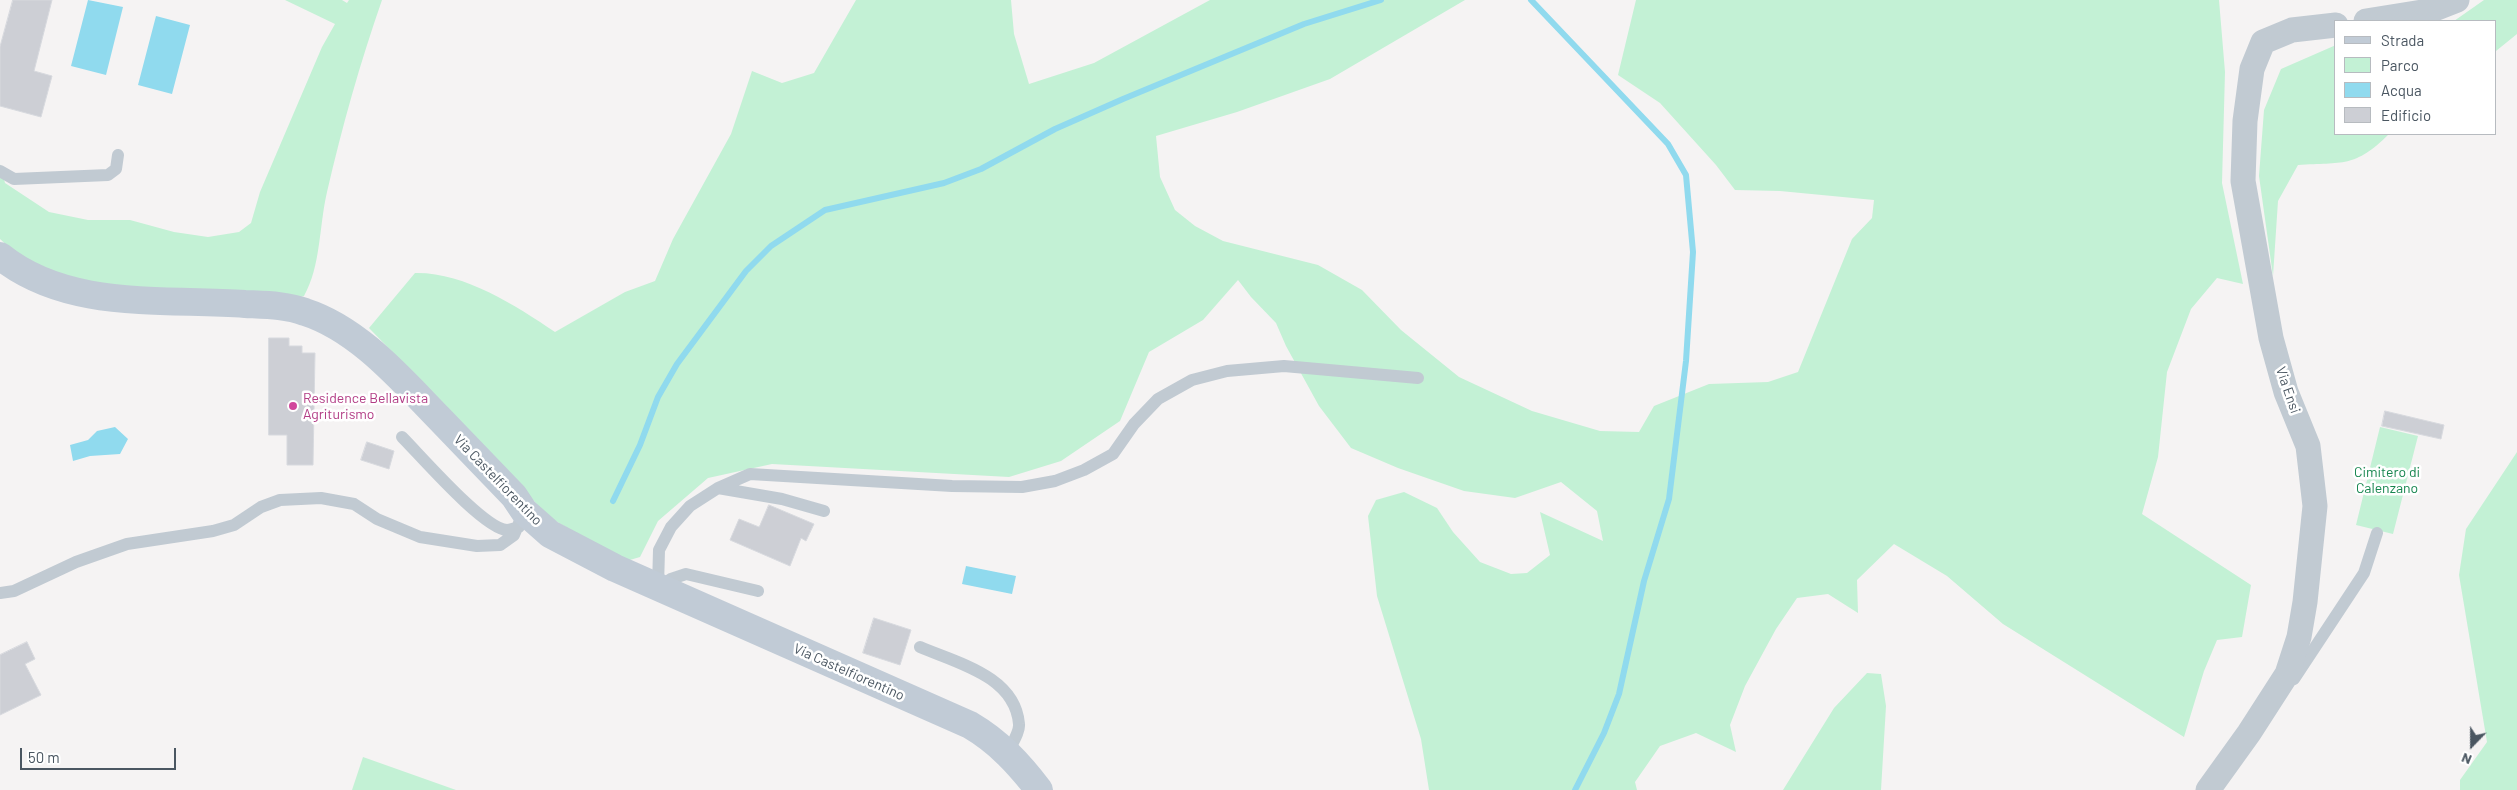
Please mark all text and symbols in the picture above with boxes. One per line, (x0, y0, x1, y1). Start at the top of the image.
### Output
legend (2334, 20, 2497, 135)
text: Strada (2381, 31, 2424, 49)
text: Parco (2381, 56, 2419, 74)
text: Acqua (2381, 81, 2422, 99)
text: Edificio (2381, 106, 2431, 124)
street label: Via Ensi (2272, 365, 2304, 415)
place label: Residence Bellavista Agriturismo (303, 390, 428, 422)
marker: Residence Bellavista Agriturismo (287, 400, 299, 412)
street label: Via Castelfiorentino (450, 431, 546, 529)
park label: Cimitero di Calenzano (2354, 464, 2420, 497)
street label: Via Castelfiorentino (791, 640, 907, 704)
north arrow (2447, 720, 2497, 770)
scale bar (22, 738, 179, 770)
text: 50 m (28, 748, 60, 766)
text: N (2459, 750, 2474, 769)

